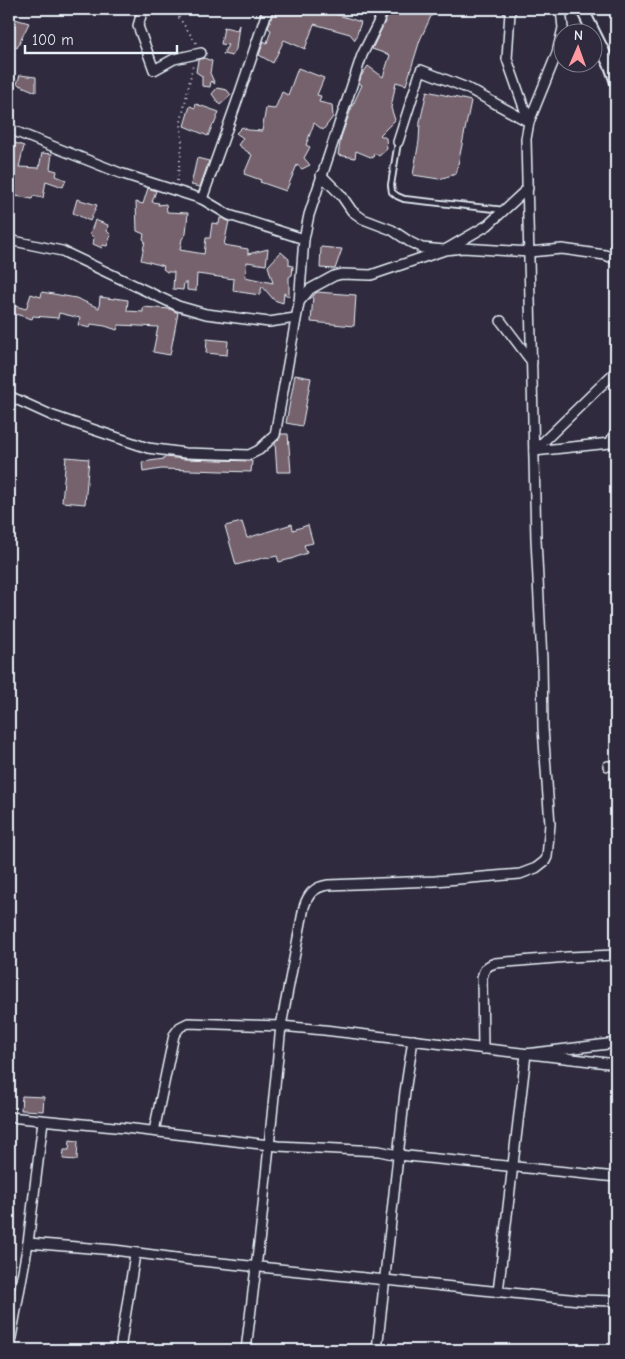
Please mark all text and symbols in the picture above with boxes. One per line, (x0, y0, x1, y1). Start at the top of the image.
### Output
scale bar (25, 22, 178, 54)
north arrow (552, 22, 602, 72)
text: N (574, 27, 583, 44)
text: 100 m (32, 31, 74, 49)

